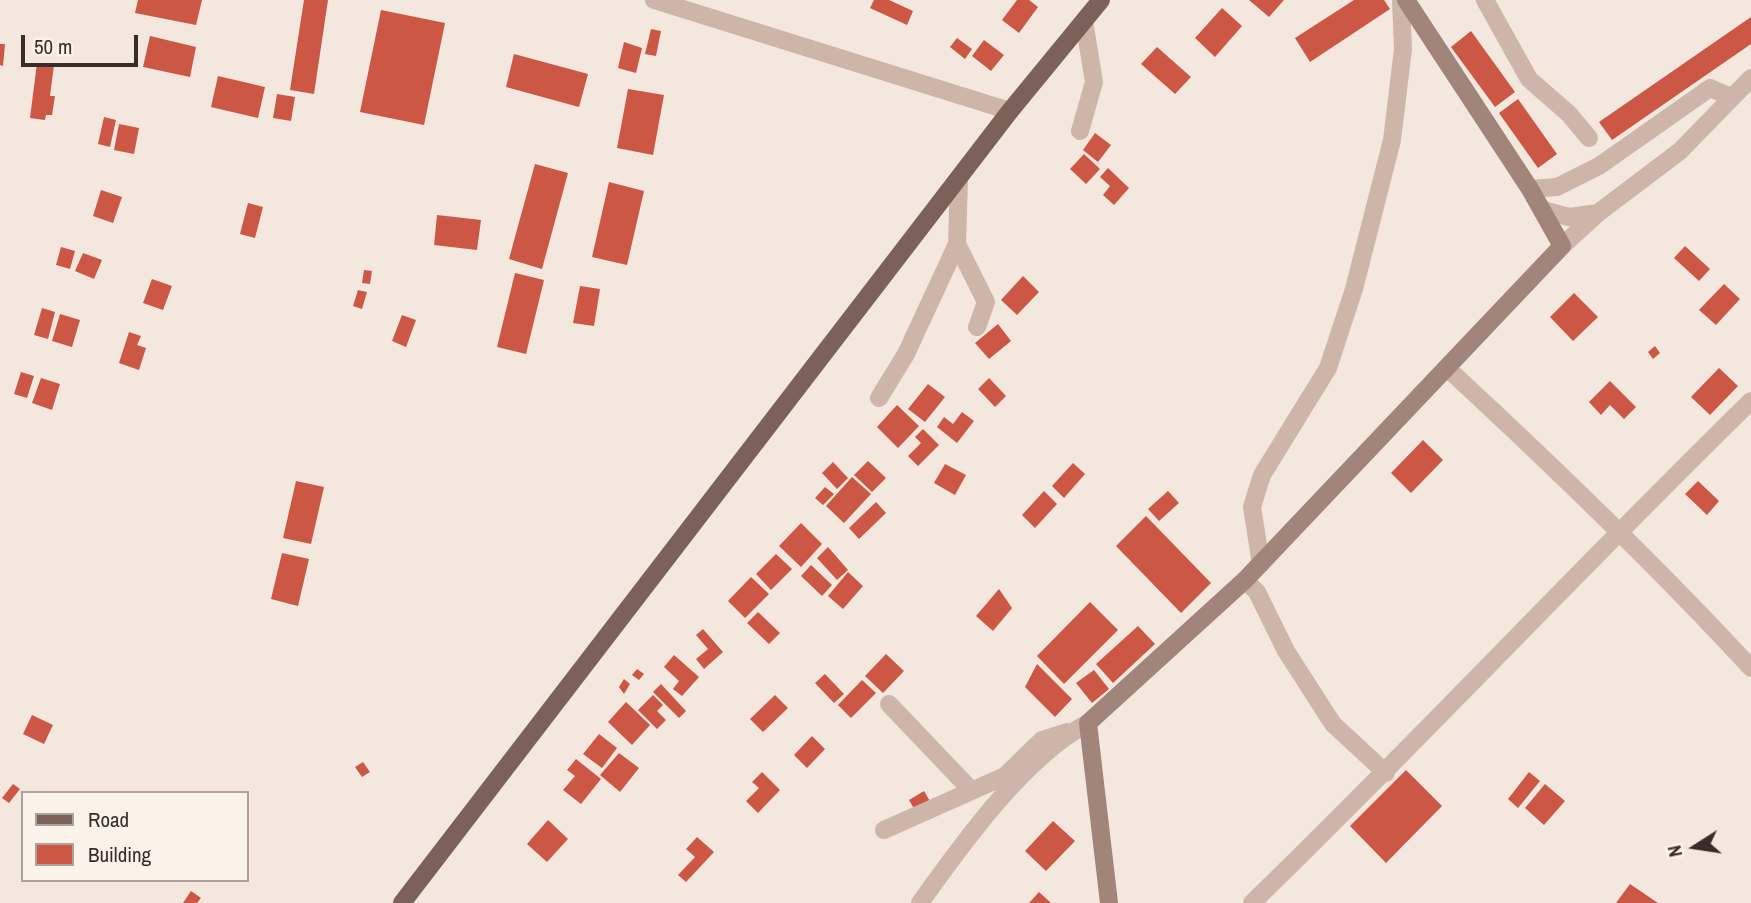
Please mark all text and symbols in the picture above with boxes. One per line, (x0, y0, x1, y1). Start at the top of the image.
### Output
scale bar (24, 21, 142, 65)
text: 50 m (34, 32, 72, 61)
legend (21, 791, 248, 882)
text: Road (88, 805, 129, 834)
north arrow (1660, 812, 1730, 882)
text: Building (88, 840, 151, 869)
text: N (1661, 843, 1688, 860)

